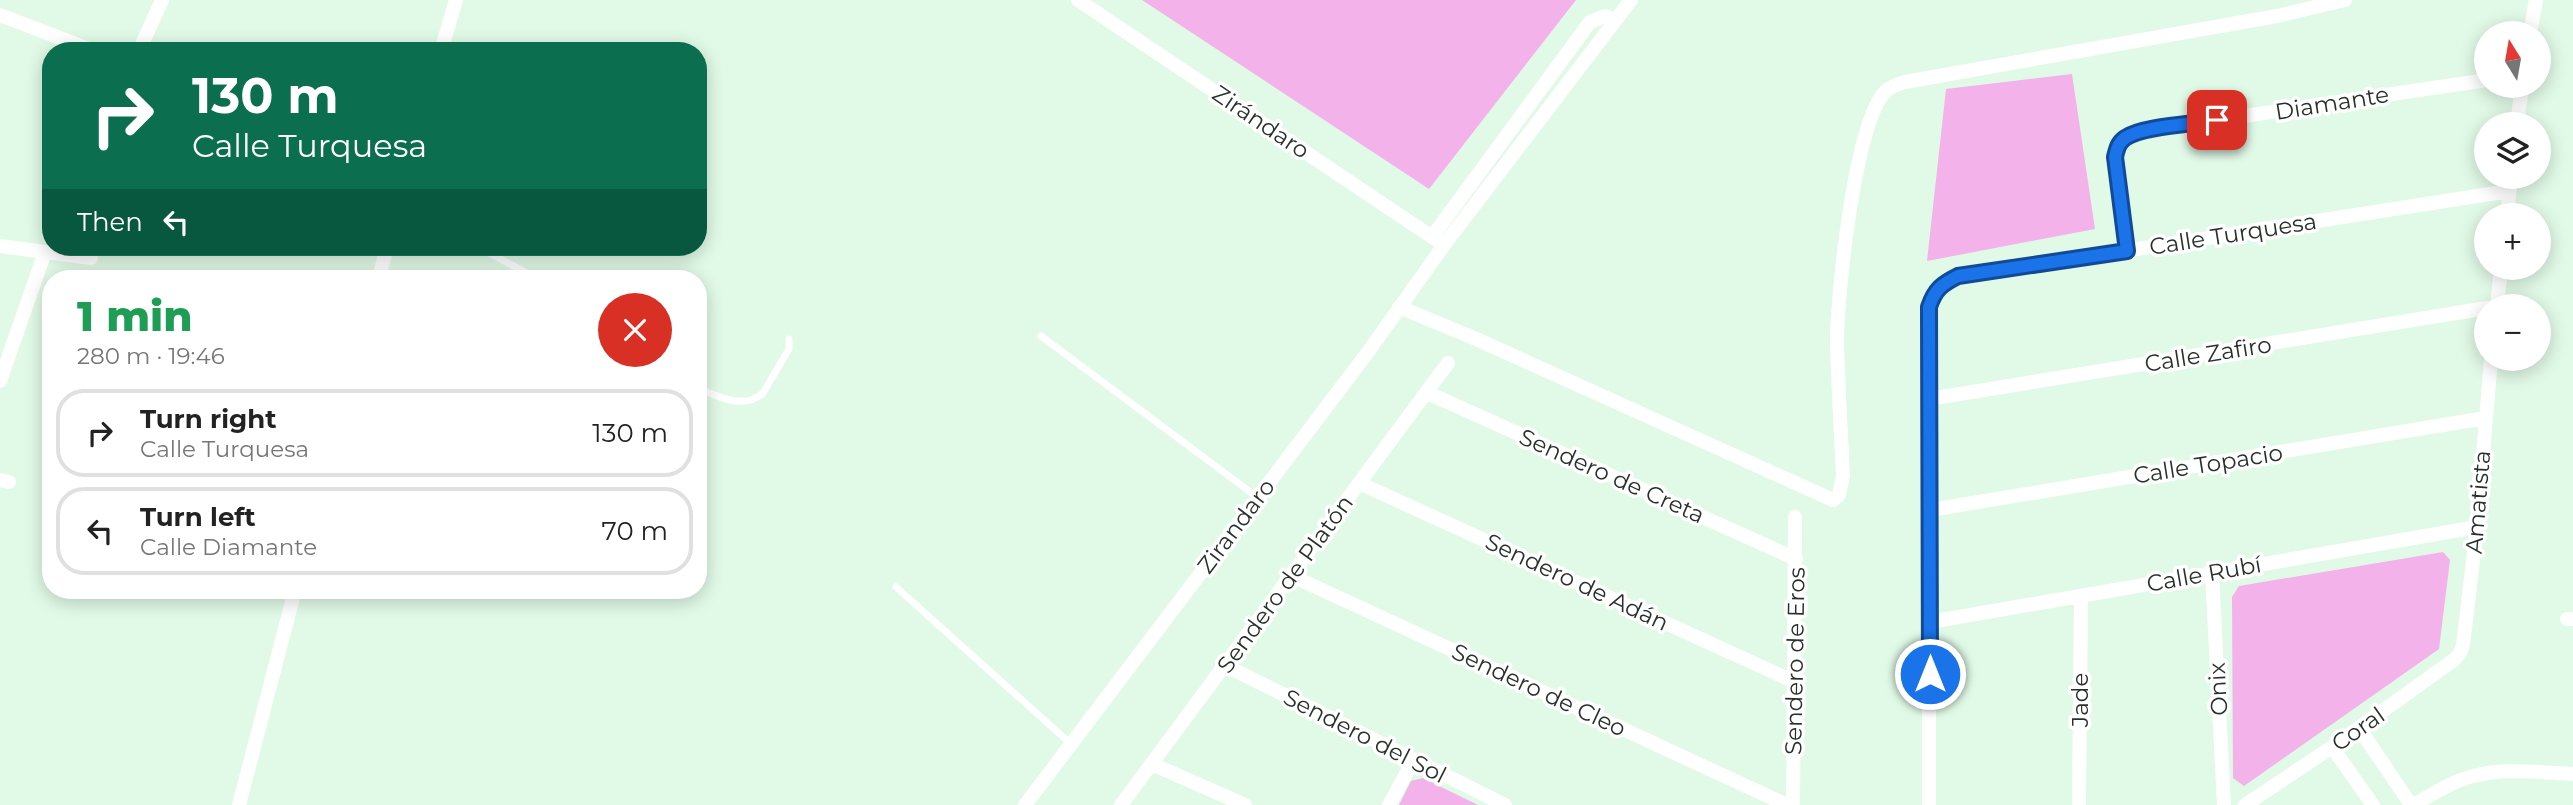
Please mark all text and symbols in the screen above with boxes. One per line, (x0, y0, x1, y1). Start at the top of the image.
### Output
north arrow (2474, 21, 2552, 98)
map controls (2474, 21, 2551, 371)
text: 130 m (192, 66, 339, 125)
icon: right (77, 70, 168, 161)
street label: Zirándaro (1207, 79, 1315, 165)
street label: Diamante (2273, 80, 2391, 126)
pin (2187, 90, 2247, 150)
icon: arrive (2198, 101, 2236, 139)
button: layers (2474, 112, 2551, 189)
text: Calle Turquesa (192, 126, 427, 165)
icon: left (157, 203, 195, 241)
button: + (2474, 203, 2551, 280)
text: Then (77, 206, 143, 238)
street label: Calle Turquesa (2147, 207, 2319, 261)
text: 1 min (77, 290, 193, 342)
button: close (598, 293, 672, 367)
button: − (2474, 294, 2551, 371)
street label: Calle Zafiro (2143, 330, 2273, 378)
text: 280 m · 19:46 (77, 342, 225, 370)
text: Turn right (140, 403, 276, 435)
icon: right (81, 414, 119, 452)
text: 130 m (592, 417, 668, 449)
street label: Sendero de Creta (1515, 423, 1709, 529)
text: Calle Turquesa (140, 435, 309, 463)
street label: Calle Topacio (2131, 438, 2285, 490)
street label: Amatista (2460, 449, 2496, 555)
street label: Zirandaro (1191, 473, 1281, 579)
street label: Sendero de Platón (1211, 490, 1359, 678)
text: Turn left (140, 501, 256, 533)
icon: left (81, 512, 119, 550)
text: 70 m (602, 515, 668, 547)
street label: Sendero de Adán (1481, 527, 1673, 637)
text: Calle Diamante (140, 533, 317, 561)
street label: Calle Rubí (2145, 550, 2264, 598)
street label: Sendero de Eros (1779, 567, 1811, 755)
street label: Sendero de Cleo (1448, 637, 1630, 743)
position arrow (1893, 637, 1967, 711)
street label: Onix (2203, 662, 2233, 716)
street label: Jade (2066, 673, 2094, 728)
street label: Sendero del Sol (1279, 683, 1451, 789)
street label: Coral (2326, 701, 2390, 757)

